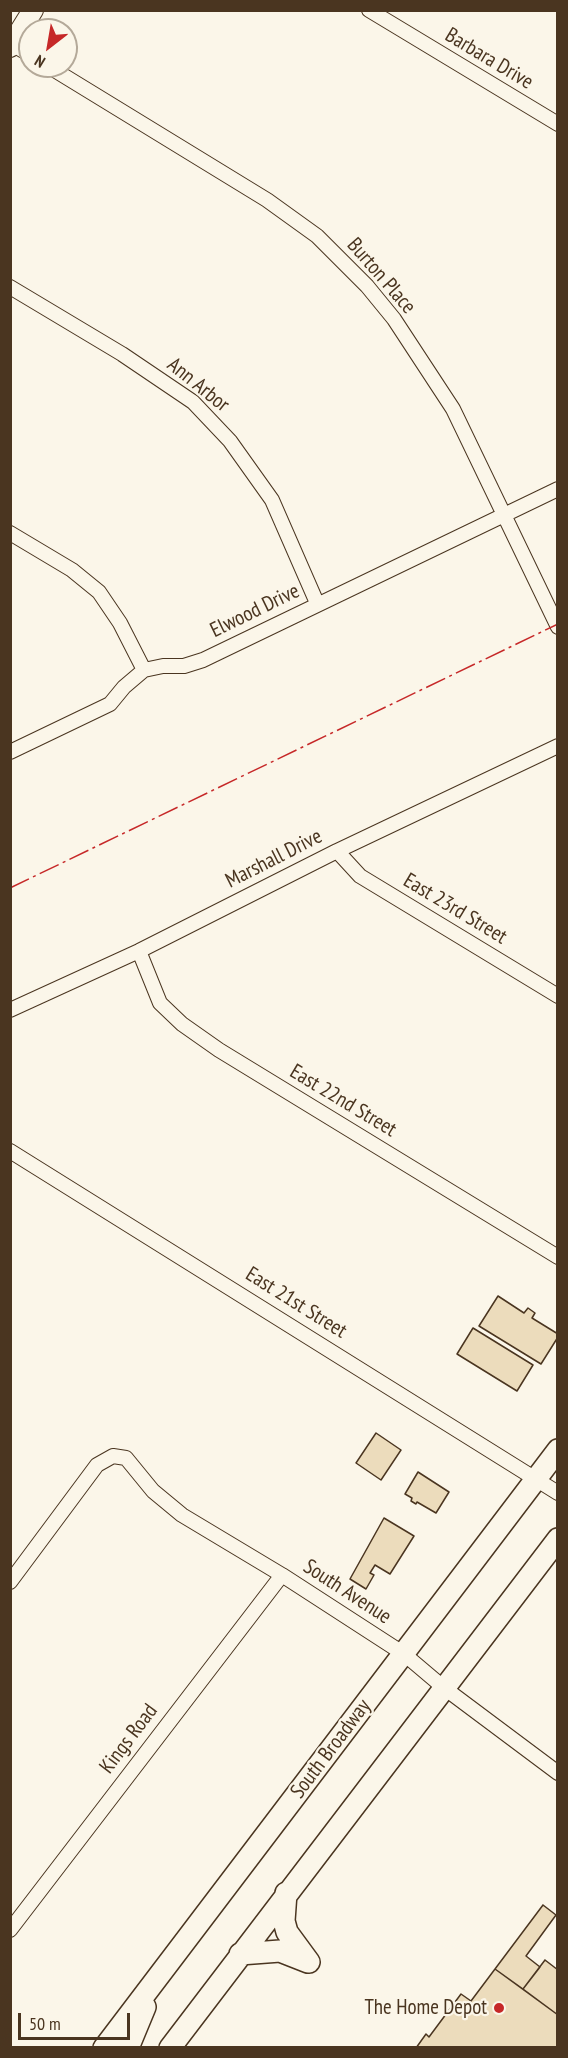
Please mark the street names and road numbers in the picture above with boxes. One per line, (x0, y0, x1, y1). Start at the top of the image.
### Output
street label: Barbara Drive (440, 23, 538, 95)
street label: Burton Place (341, 233, 421, 319)
street label: Ann Arbor (162, 352, 234, 418)
street label: Elwood Drive (206, 579, 304, 643)
street label: Marshall Drive (222, 824, 326, 894)
street label: East 23rd Street (399, 868, 511, 950)
street label: East 22nd Street (285, 1059, 401, 1143)
street label: East 21st Street (241, 1262, 351, 1344)
street label: South Avenue (298, 1554, 396, 1630)
street label: South Broadway (286, 1694, 376, 1804)
street label: Kings Road (95, 1699, 163, 1779)

